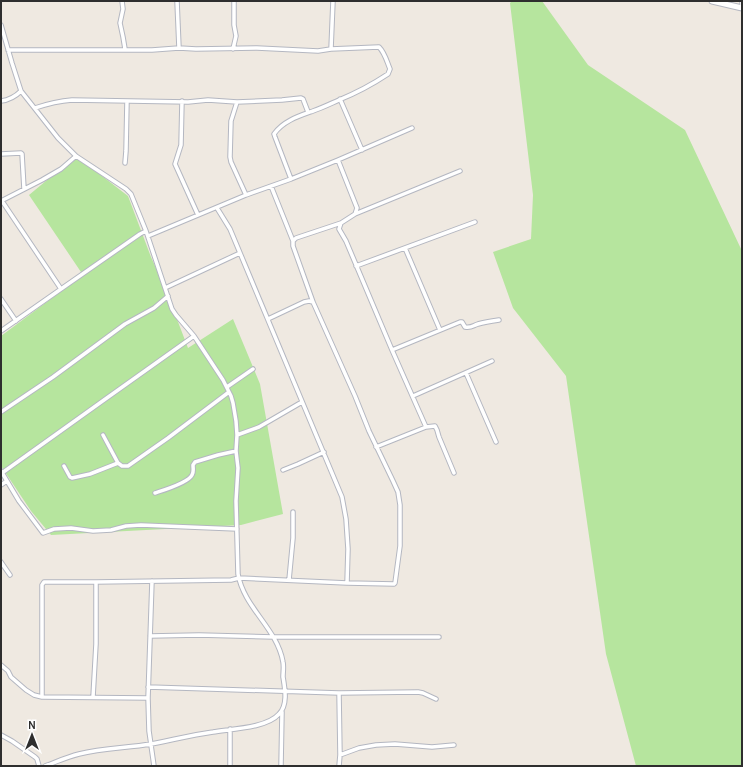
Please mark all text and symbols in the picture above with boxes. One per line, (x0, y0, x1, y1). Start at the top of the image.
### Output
north arrow (12, 715, 52, 755)
text: N (28, 719, 36, 732)

